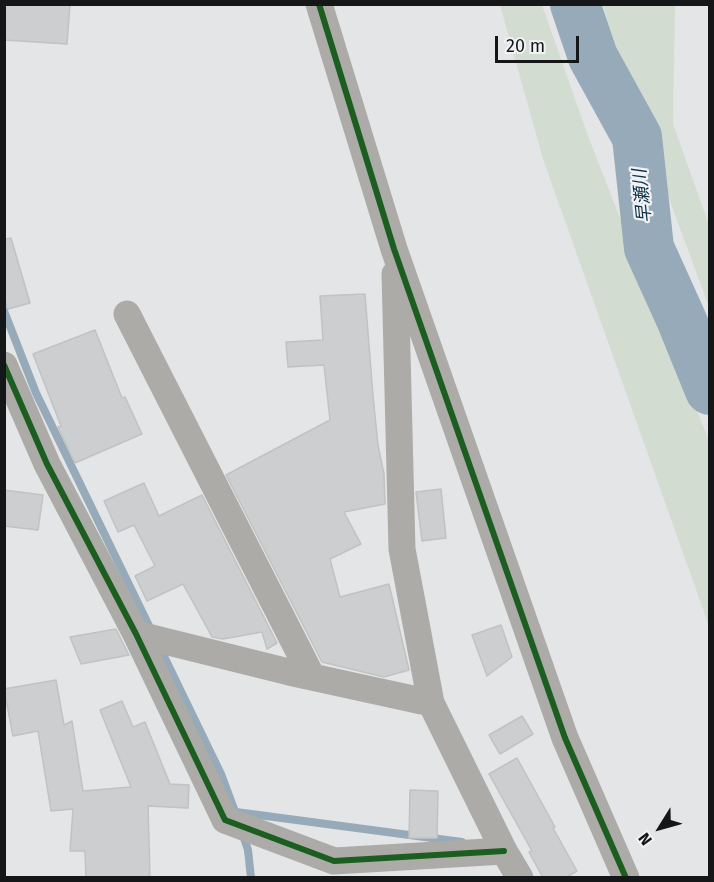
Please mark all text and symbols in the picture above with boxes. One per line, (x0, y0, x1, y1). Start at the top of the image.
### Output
scale bar (498, 24, 582, 62)
text: 20 m (506, 35, 545, 57)
water label: 早瀬川 (629, 168, 657, 224)
north arrow (630, 798, 690, 858)
text: N (634, 829, 656, 849)

